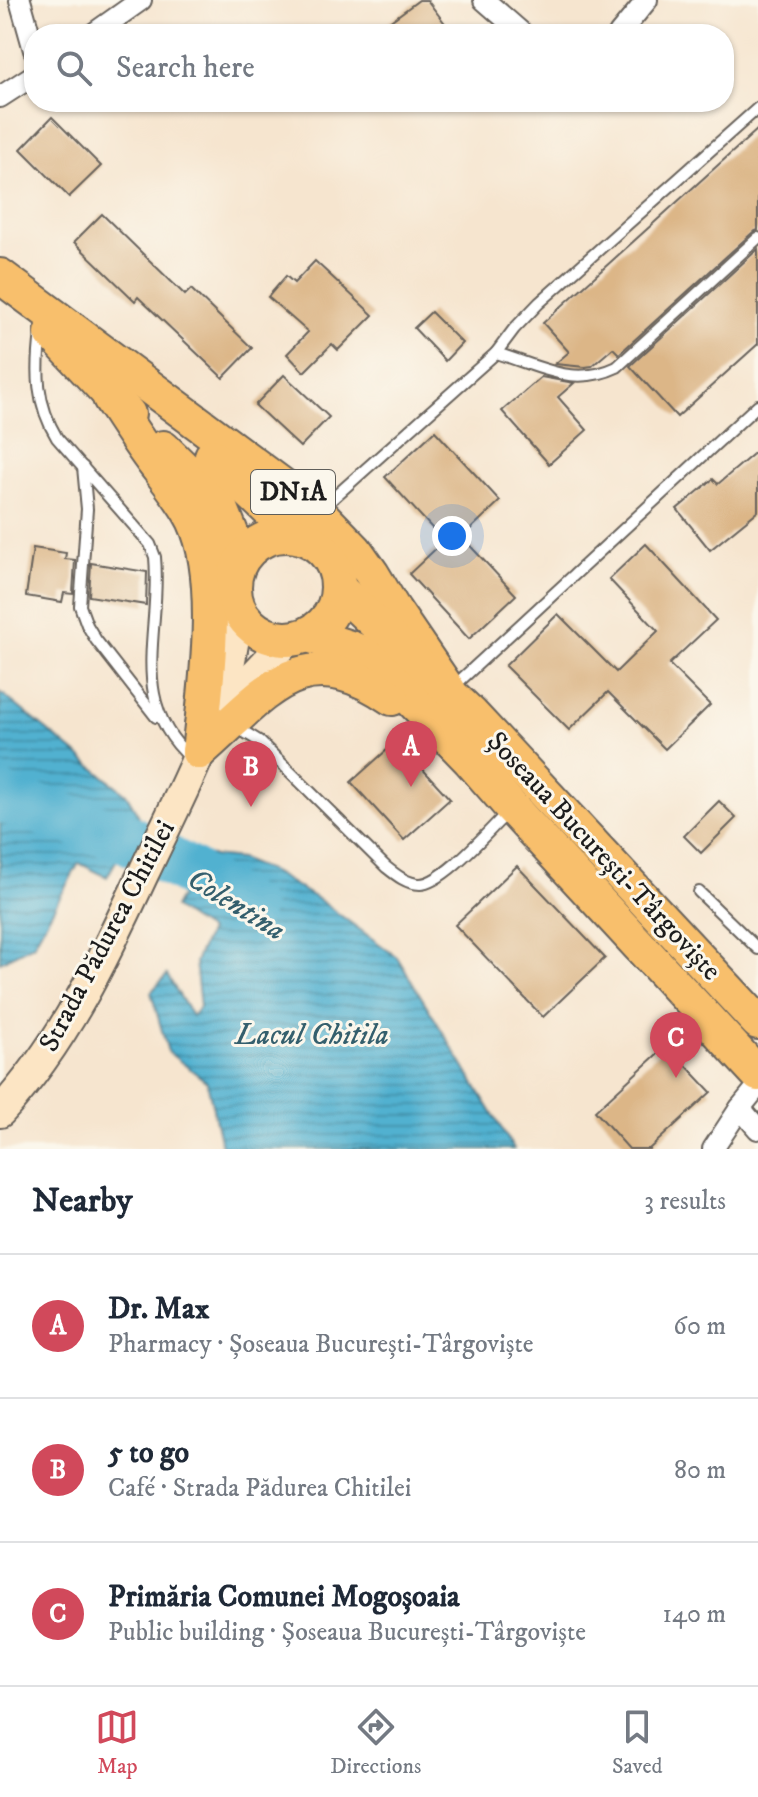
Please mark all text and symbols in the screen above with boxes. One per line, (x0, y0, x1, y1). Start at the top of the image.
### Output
search box (24, 24, 734, 112)
icon: search (52, 46, 96, 90)
text: Search here (116, 50, 255, 87)
road number: DN1A (251, 470, 335, 514)
your location (432, 516, 472, 556)
pin: A (385, 721, 437, 787)
street label: Șoseaua București-Târgoviște (479, 724, 729, 988)
pin: B (225, 741, 277, 807)
street label: Strada Pădurea Chitilei (31, 814, 183, 1058)
water label: Colentina (180, 861, 292, 949)
pin: C (650, 1012, 702, 1078)
water label: Lacul Chitila (233, 1017, 389, 1054)
text: Nearby (32, 1180, 133, 1222)
text: 3 results (644, 1185, 726, 1218)
text: Dr. Max (108, 1291, 210, 1328)
text: A (50, 1310, 66, 1343)
text: 60 m (673, 1310, 726, 1343)
text: Pharmacy · Șoseaua București-Târgoviște (108, 1328, 533, 1361)
text: 5 to go (108, 1435, 189, 1472)
text: B (50, 1454, 66, 1487)
text: 80 m (674, 1454, 726, 1487)
text: Café · Strada Pădurea Chitilei (108, 1472, 411, 1505)
text: Primăria Comunei Mogoșoaia (108, 1579, 460, 1616)
text: C (49, 1598, 67, 1631)
text: 140 m (662, 1598, 726, 1631)
text: Public building · Șoseaua București-Târgoviște (108, 1616, 586, 1649)
tab: Map (95, 1705, 139, 1780)
tab: Directions (330, 1705, 421, 1780)
tab: Saved (612, 1705, 663, 1780)

